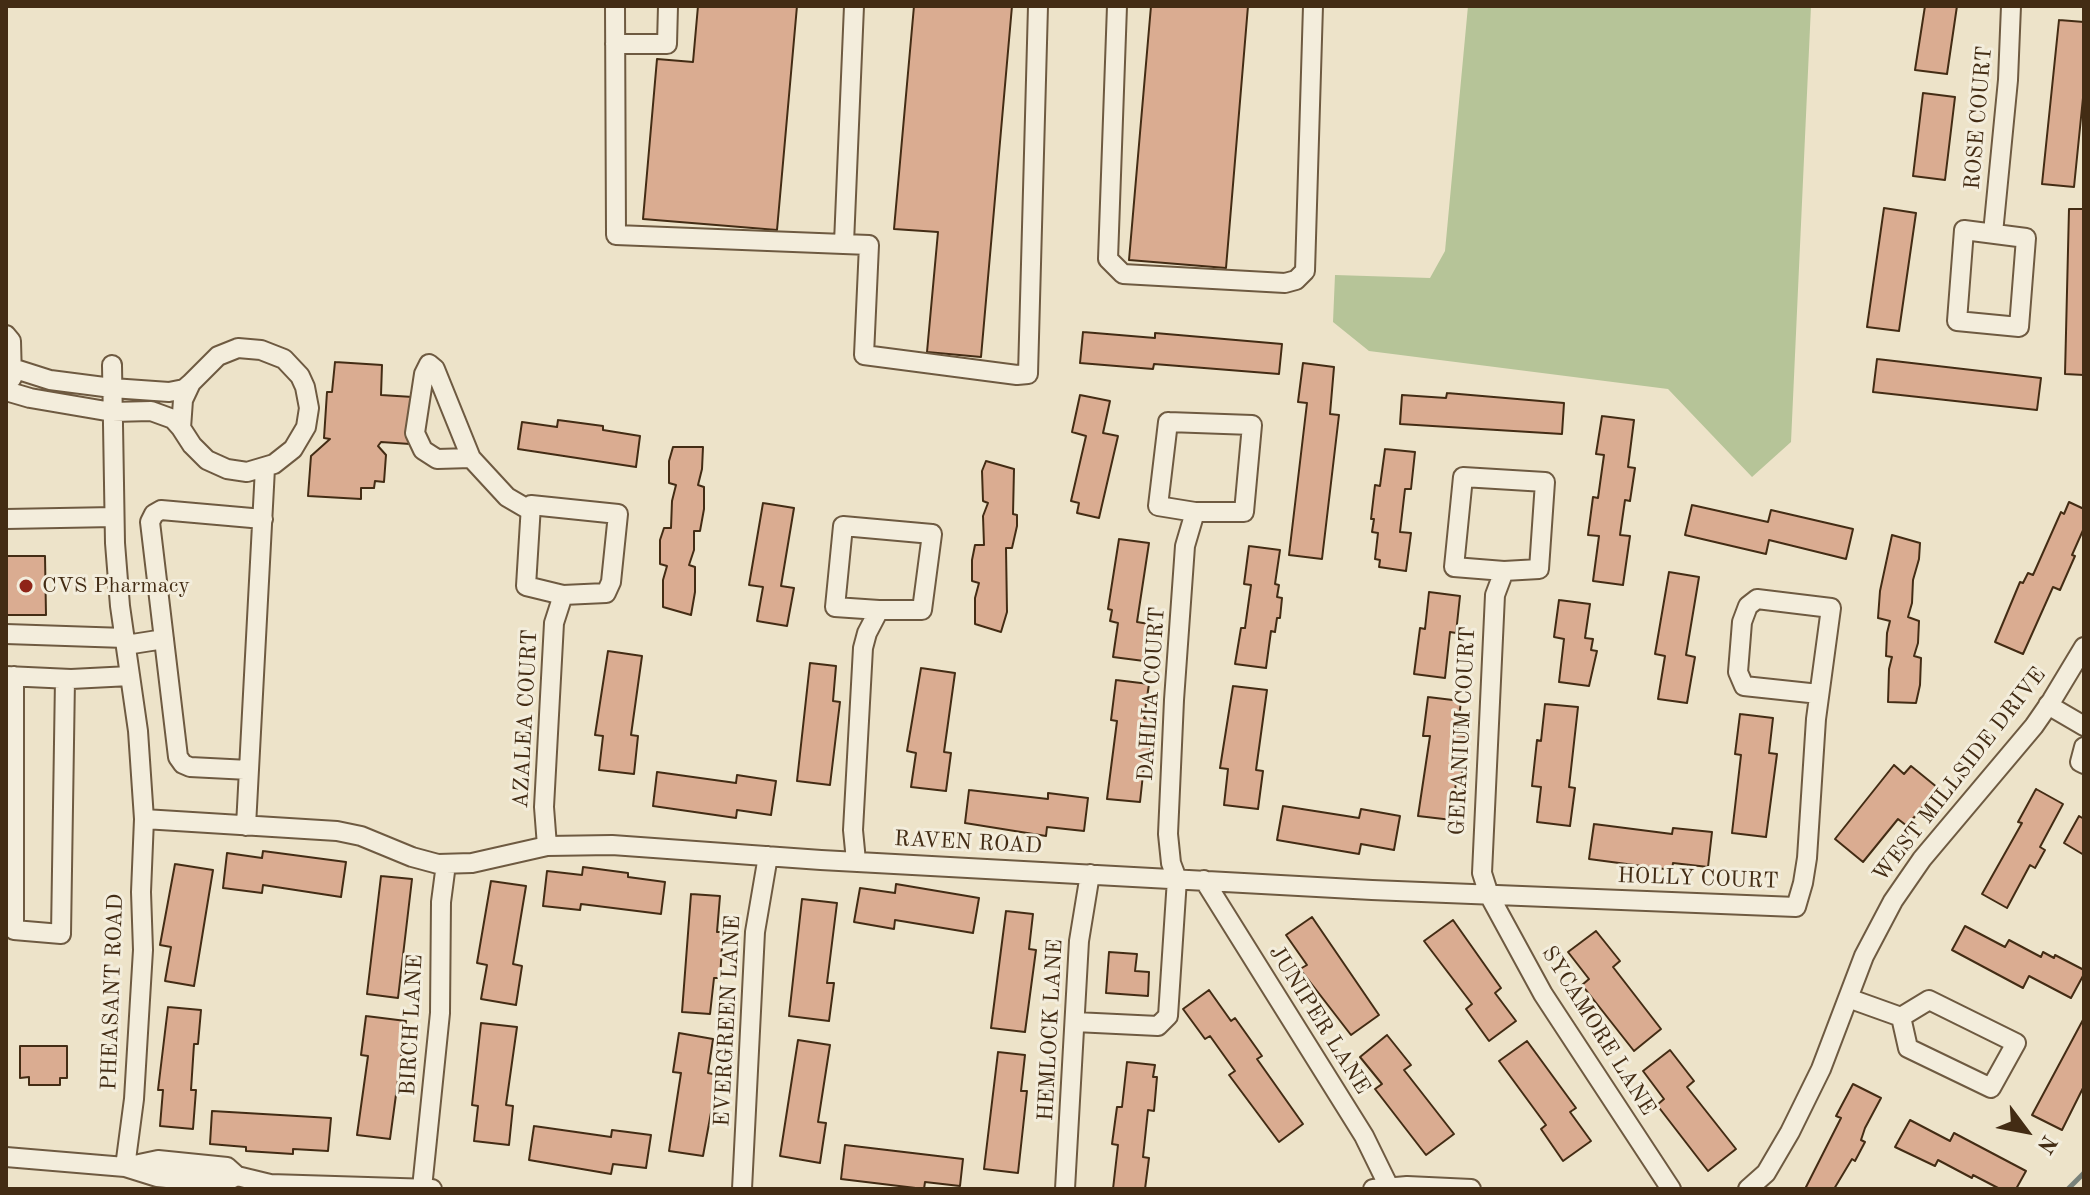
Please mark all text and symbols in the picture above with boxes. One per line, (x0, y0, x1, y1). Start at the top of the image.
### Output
street label: ROSE COURT (1960, 45, 1998, 191)
place label: CVS Pharmacy (42, 573, 190, 599)
marker: CVS Pharmacy (17, 577, 35, 595)
street label: DAHLIA COURT (1133, 606, 1171, 782)
street label: GERANIUM COURT (1444, 626, 1482, 836)
street label: AZALEA COURT (508, 629, 544, 809)
street label: WEST MILLSIDE DRIVE (1868, 662, 2052, 888)
street label: RAVEN ROAD (893, 826, 1043, 860)
street label: HOLLY COURT (1617, 863, 1779, 895)
street label: PHEASANT ROAD (96, 893, 130, 1091)
street label: EVERGREEN LANE (709, 915, 747, 1127)
street label: HEMLOCK LANE (1033, 938, 1069, 1122)
street label: JUNIPER LANE (1263, 941, 1375, 1099)
street label: SYCAMORE LANE (1535, 941, 1661, 1121)
street label: BIRCH LANE (395, 954, 429, 1096)
north arrow (1986, 1091, 2066, 1171)
text: N (2033, 1131, 2060, 1157)

